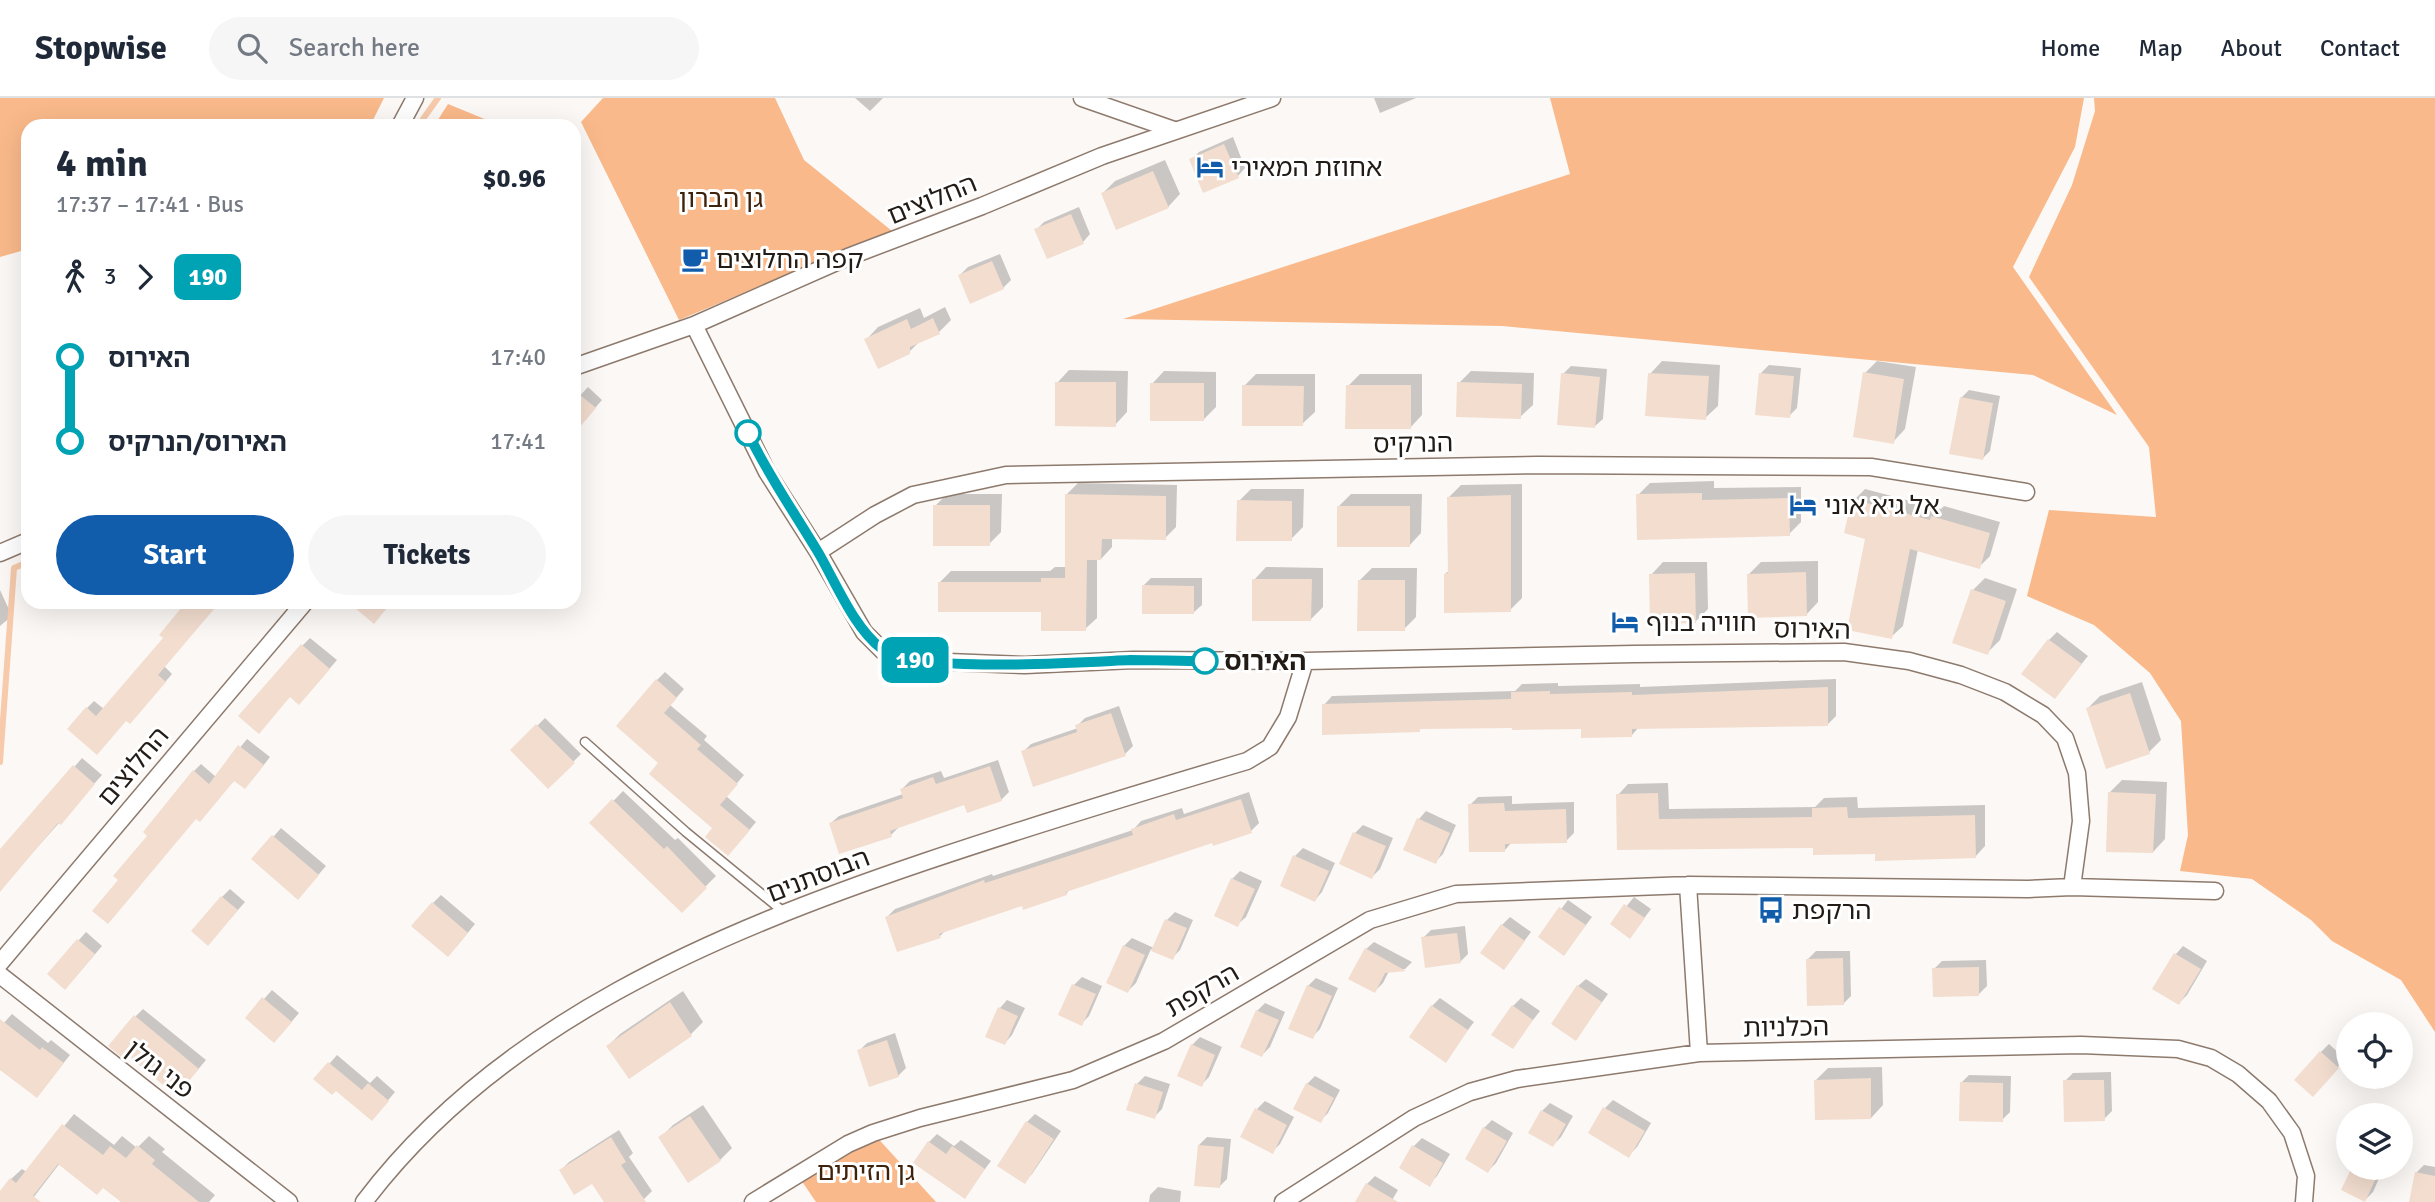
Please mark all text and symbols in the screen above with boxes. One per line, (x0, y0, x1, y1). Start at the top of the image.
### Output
search box (209, 17, 699, 80)
text: Stopwise (35, 28, 167, 69)
icon: search (233, 29, 271, 67)
text: Search here (289, 32, 420, 64)
text: Home (2040, 33, 2100, 63)
text: Map (2138, 33, 2183, 63)
text: About (2221, 33, 2282, 63)
text: Contact (2320, 33, 2400, 63)
text: 4 min (56, 140, 148, 187)
hotel icon: אחוזת המאירי (1195, 152, 1225, 182)
place label: אחוזת המאירי (1231, 152, 1382, 184)
text: $0.96 (482, 163, 546, 195)
street label: החלוצים (883, 168, 982, 232)
park label: גן הברון (679, 183, 764, 215)
text: 17:37 – 17:41 · Bus (56, 190, 244, 219)
cafe icon: קפה החלוצים (680, 244, 710, 274)
place label: קפה החלוצים (716, 244, 863, 276)
icon: walk (56, 258, 94, 296)
icon: forward (126, 258, 164, 296)
text: 3 (104, 262, 116, 291)
text: 190 (188, 262, 227, 292)
text: האירוס (108, 343, 190, 375)
text: 17:40 (490, 343, 546, 372)
unlabelled marker (735, 420, 761, 446)
text: האירוס/הנרקיס (108, 427, 287, 459)
text: 17:41 (490, 427, 546, 456)
street label: הנרקיס (1373, 427, 1453, 461)
hotel icon: אל גיא אוני (1788, 490, 1818, 520)
place label: אל גיא אוני (1824, 490, 1940, 522)
button: Start (56, 515, 294, 595)
button: Tickets (308, 515, 546, 595)
hotel icon: חוויה בנוף (1610, 607, 1640, 637)
place label: חוויה בנוף (1646, 607, 1757, 639)
street label: האירוס (1773, 613, 1851, 647)
line badge: 190 (875, 637, 955, 683)
text: 190 (896, 645, 934, 675)
place label: האירוס (1224, 646, 1306, 678)
marker: האירוס (1192, 648, 1218, 674)
street label: החלוצים (91, 721, 176, 813)
street label: הבוסתנים (762, 842, 874, 910)
bus stop icon: הרקפת (1756, 895, 1786, 925)
place label: הרקפת (1792, 895, 1872, 927)
street label: הרקפת (1160, 957, 1245, 1025)
street label: הכלניות (1743, 1011, 1829, 1045)
map controls (2336, 1012, 2413, 1180)
button: locate (2336, 1012, 2413, 1089)
street label: פני גולן (119, 1033, 200, 1106)
button: layers (2336, 1103, 2413, 1180)
park label: גן הזיתים (817, 1156, 915, 1188)

